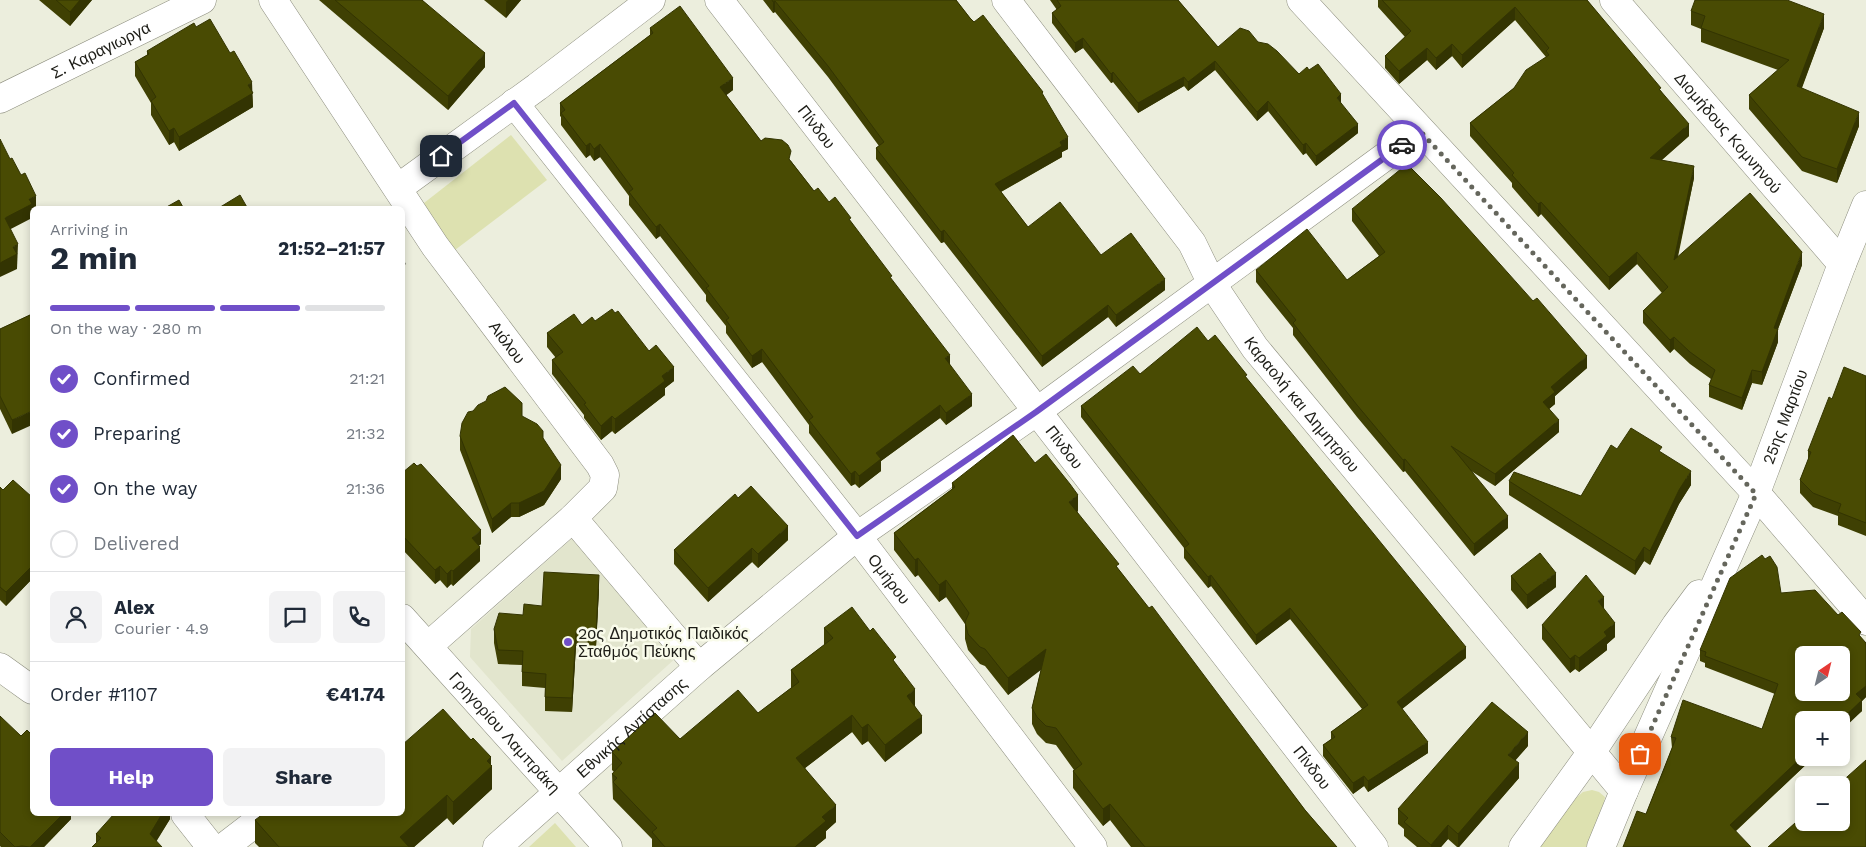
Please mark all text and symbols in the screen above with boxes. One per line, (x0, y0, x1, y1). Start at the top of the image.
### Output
street label: Σ. Καραγιωργα (48, 18, 154, 82)
street label: Διομήδους Κομνηνού (1671, 68, 1785, 197)
street label: Πίνδου (794, 101, 839, 152)
courier (1377, 120, 1427, 170)
icon: car (1388, 131, 1416, 159)
pin (420, 135, 462, 177)
icon: home (427, 142, 455, 170)
text: Arriving in (50, 220, 128, 239)
text: 21:52–21:57 (278, 237, 385, 260)
text: 2 min (50, 239, 138, 277)
street label: Αιόλου (485, 318, 529, 367)
text: On the way · 280 m (50, 319, 202, 338)
street label: Καραολή και Δημητρίου (1240, 333, 1363, 476)
icon: check (50, 365, 78, 393)
text: Confirmed (93, 367, 190, 390)
street label: 25ης Μαρτίου (1759, 367, 1812, 467)
text: 21:21 (349, 369, 385, 388)
icon: check (50, 420, 78, 448)
text: Preparing (93, 422, 180, 445)
street label: Πίνδου (1042, 422, 1087, 473)
text: 21:32 (346, 424, 385, 443)
icon: check (50, 475, 78, 503)
text: On the way (93, 477, 197, 500)
text: 21:36 (346, 479, 385, 498)
text: Delivered (93, 532, 180, 555)
street label: Ομήρου (864, 550, 914, 608)
button: person (50, 591, 102, 643)
button: chat (269, 591, 321, 643)
button: phone (333, 591, 385, 643)
text: Alex (114, 596, 155, 619)
text: Courier · 4.9 (114, 619, 209, 638)
place label: 2ος Δημοτικός Παιδικός Σταθμός Πεύκης (578, 624, 749, 661)
marker: 2ος Δημοτικός Παιδικός Σταθμός Πεύκης (562, 636, 574, 648)
north arrow (1795, 646, 1850, 701)
map controls (1795, 646, 1850, 831)
street label: Γρηγορίου Λαμπράκη (445, 668, 564, 797)
street label: Εθνικής Αντίστασης (573, 673, 691, 782)
text: Order #1107 (50, 683, 157, 706)
text: €41.74 (326, 683, 385, 706)
button: + (1795, 711, 1850, 766)
pin (1619, 733, 1661, 775)
icon: bag (1626, 740, 1654, 768)
street label: Πίνδου (1289, 742, 1335, 793)
button: Help (50, 748, 213, 806)
button: Share (223, 748, 385, 806)
button: − (1795, 776, 1850, 831)

